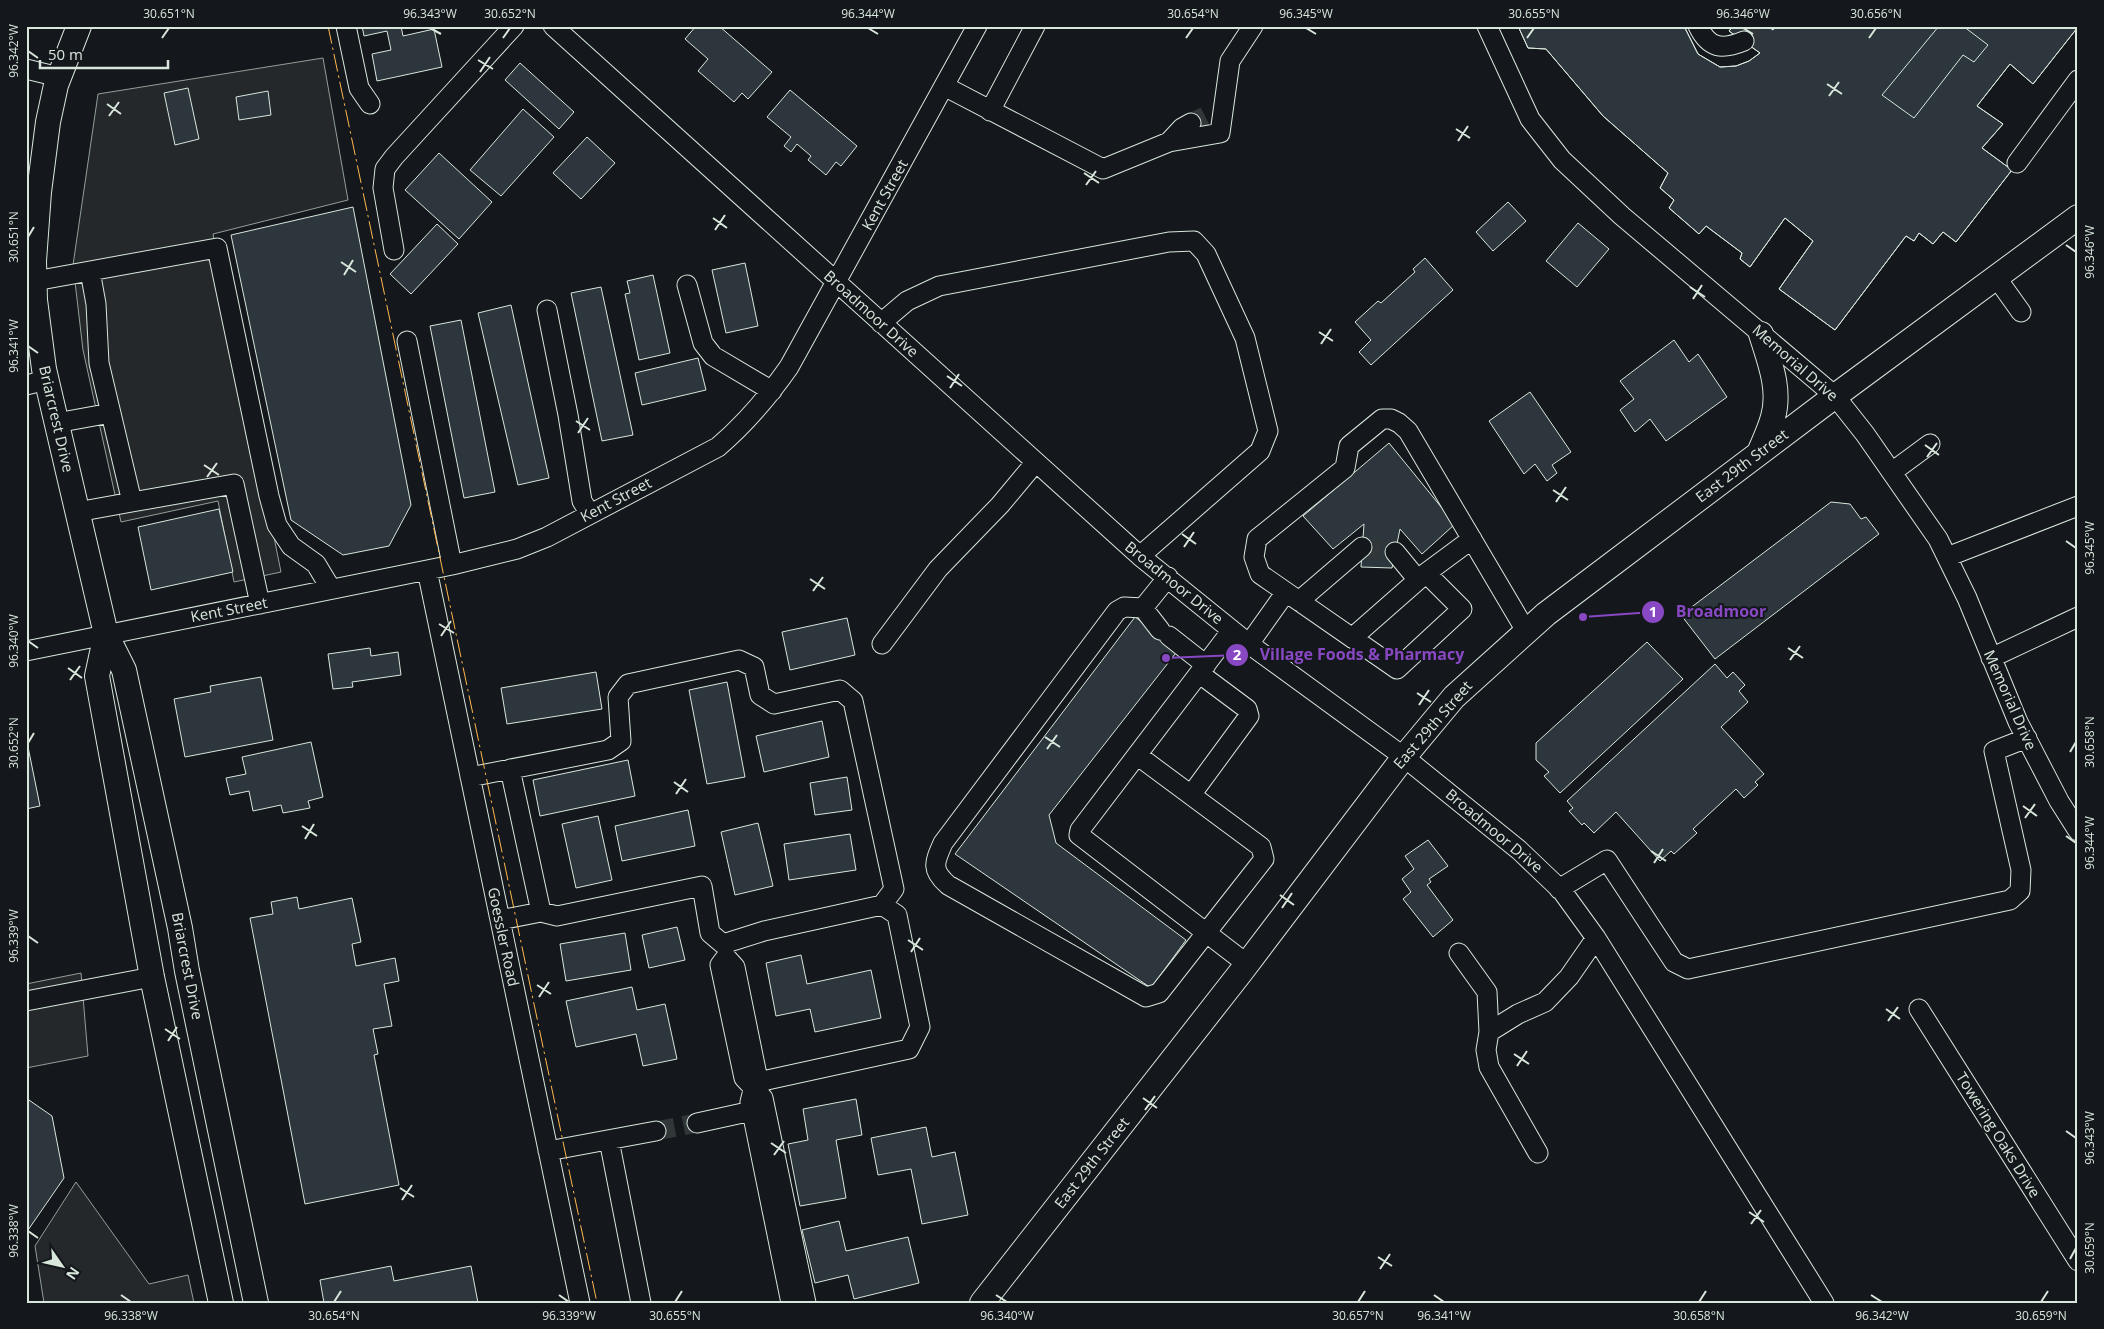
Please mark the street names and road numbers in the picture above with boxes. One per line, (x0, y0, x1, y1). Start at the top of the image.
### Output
street label: Kent Street (856, 156, 912, 233)
street label: Broadmoor Drive (820, 265, 923, 361)
street label: Memorial Drive (1749, 319, 1843, 405)
street label: Briarcrest Drive (35, 363, 79, 474)
street label: East 29th Street (1691, 424, 1792, 506)
street label: Kent Street (576, 472, 655, 526)
street label: Broadmoor Drive (1121, 536, 1228, 628)
street label: Kent Street (189, 592, 269, 626)
street label: Memorial Drive (1980, 646, 2042, 753)
street label: East 29th Street (1388, 676, 1476, 773)
street label: Broadmoor Drive (1442, 784, 1547, 877)
street label: Goessler Road (484, 885, 524, 988)
street label: Briarcrest Drive (168, 910, 208, 1021)
street label: Towering Oaks Drive (1952, 1068, 2046, 1201)
street label: East 29th Street (1049, 1113, 1133, 1212)

